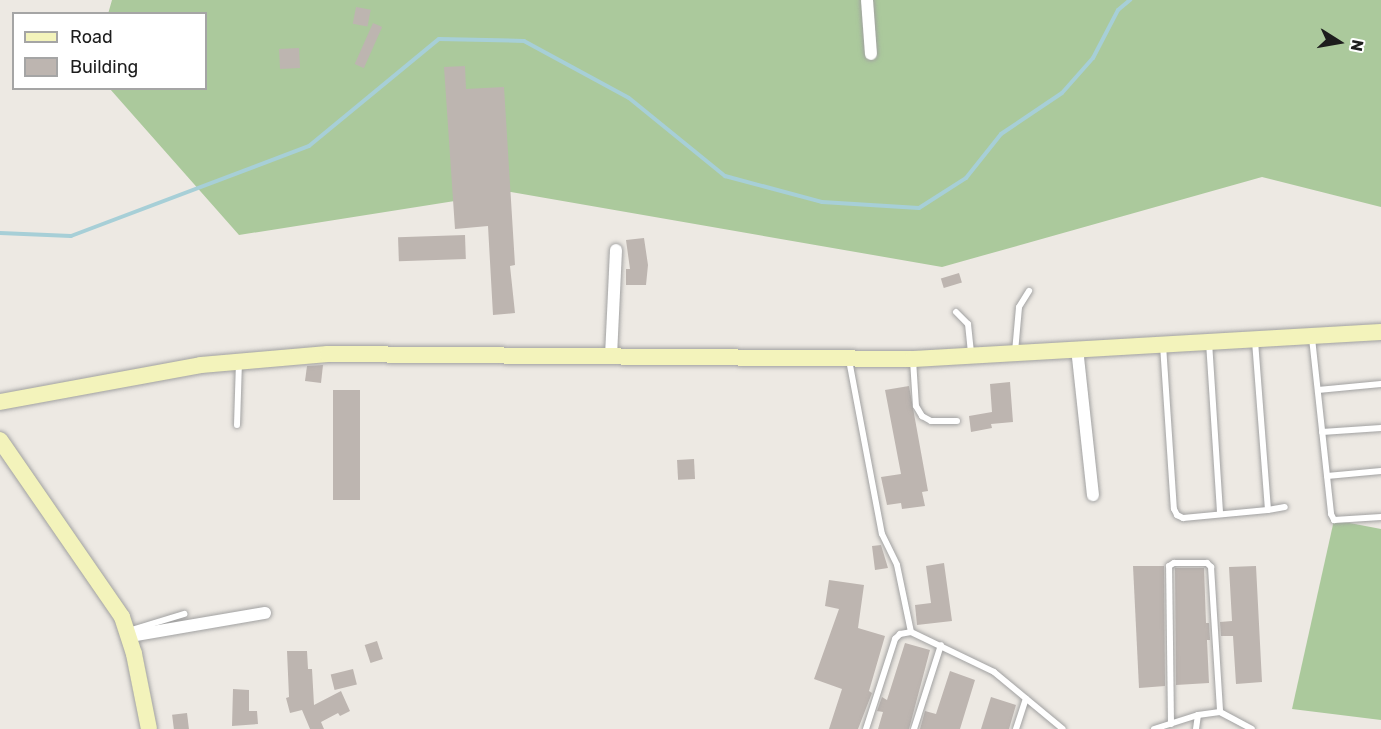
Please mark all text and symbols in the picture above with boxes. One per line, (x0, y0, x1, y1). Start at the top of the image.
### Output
legend (12, 12, 207, 90)
north arrow (1309, 12, 1369, 72)
text: Road (70, 26, 113, 48)
text: N (1347, 38, 1368, 53)
text: Building (70, 56, 138, 78)

